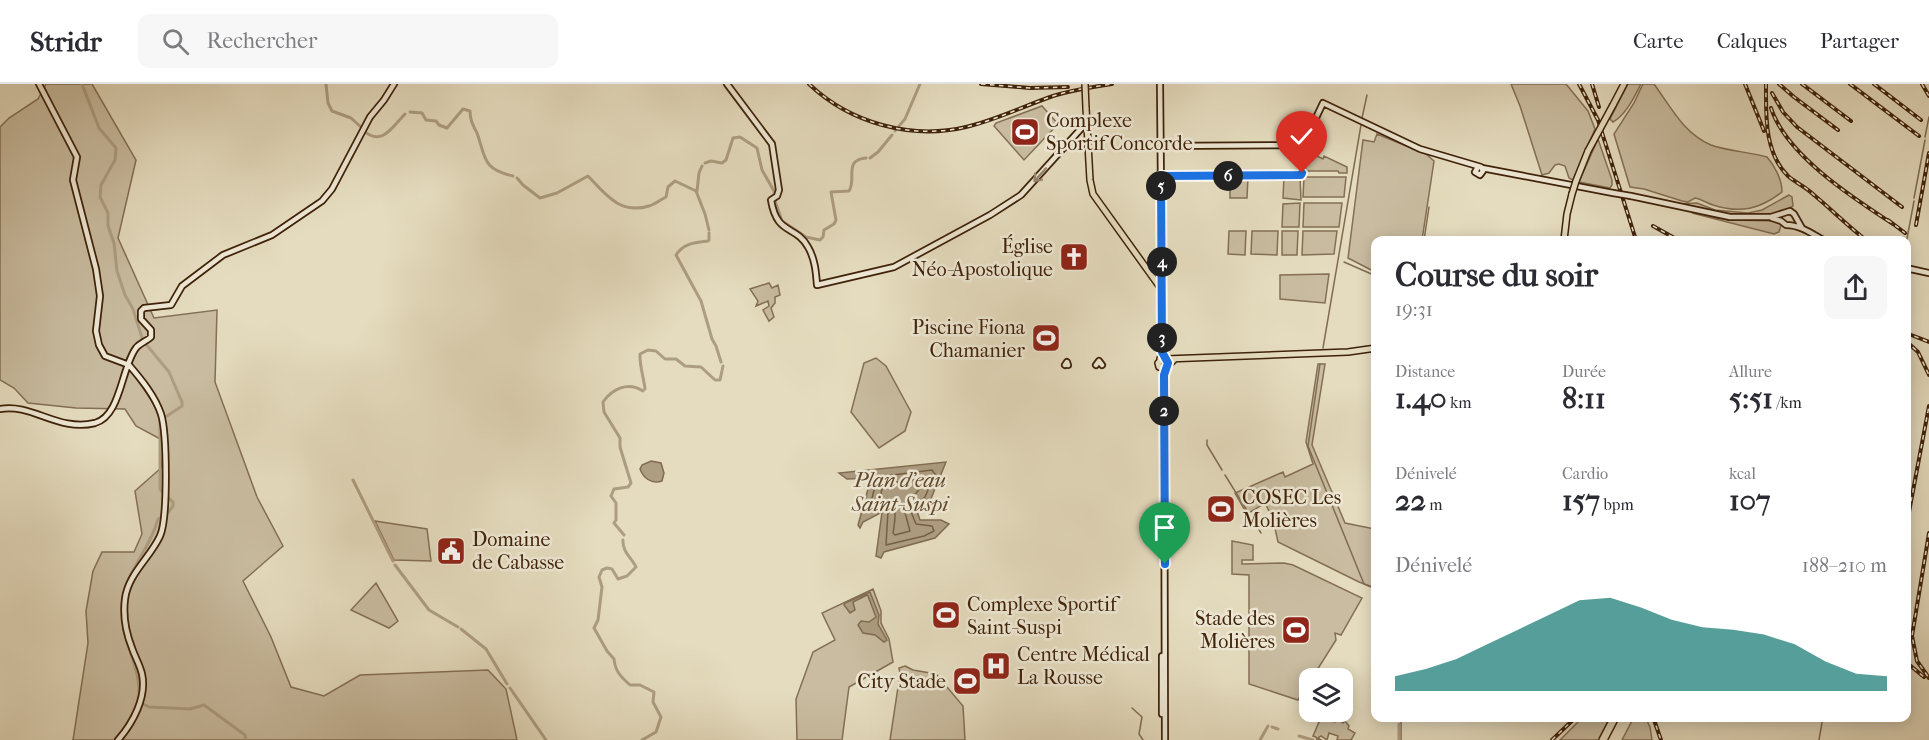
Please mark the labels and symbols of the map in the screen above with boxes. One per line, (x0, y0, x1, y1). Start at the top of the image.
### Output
place label: Complexe Sportif Concorde (1046, 109, 1193, 155)
pin (1276, 111, 1327, 173)
sports icon: Complexe Sportif Concorde (1009, 116, 1041, 148)
pin: 6 (1213, 161, 1243, 191)
one-way arrow (1033, 167, 1047, 182)
pin: 5 (1146, 171, 1176, 201)
place label: Église Néo-Apostolique (912, 234, 1053, 281)
church icon: Église Néo-Apostolique (1058, 241, 1090, 273)
pin: 4 (1147, 247, 1177, 277)
place label: Piscine Fiona Chamanier (912, 316, 1026, 362)
sports icon: Piscine Fiona Chamanier (1030, 322, 1062, 354)
pin: 3 (1147, 323, 1177, 353)
pin: 2 (1149, 396, 1179, 426)
water label: Plan d'eau Saint-Suspi (851, 468, 950, 516)
place label: COSEC Les Molières (1242, 486, 1341, 532)
sports icon: COSEC Les Molières (1205, 493, 1237, 525)
pin (1139, 502, 1190, 564)
place label: Domaine de Cabasse (472, 528, 564, 574)
public building icon: Domaine de Cabasse (435, 535, 467, 567)
place label: Complexe Sportif Saint-Suspi (967, 593, 1121, 639)
sports icon: Complexe Sportif Saint-Suspi (930, 599, 962, 631)
place label: Stade des Molières (1195, 607, 1275, 653)
sports icon: Stade des Molières (1280, 614, 1312, 646)
place label: Centre Médical La Rousse (1017, 643, 1150, 689)
hospital icon: Centre Médical La Rousse (980, 650, 1012, 682)
sports icon: City Stade (951, 665, 983, 697)
place label: City Stade (857, 670, 946, 693)

